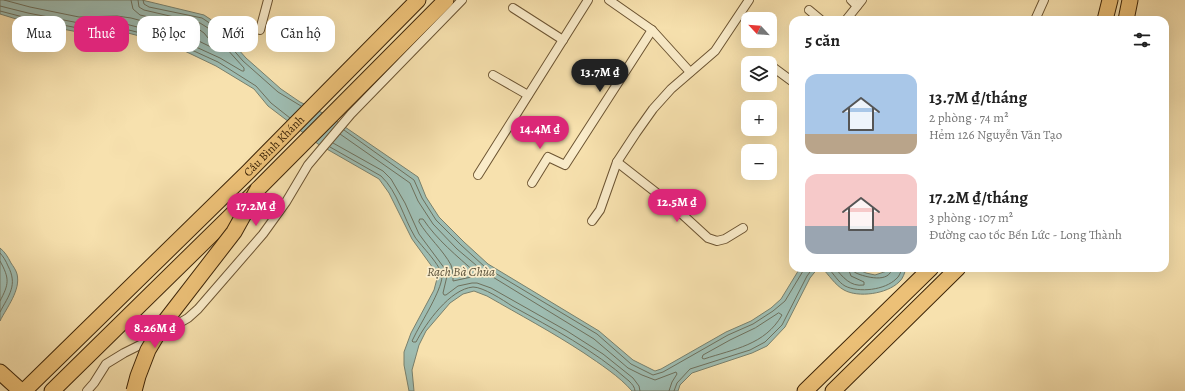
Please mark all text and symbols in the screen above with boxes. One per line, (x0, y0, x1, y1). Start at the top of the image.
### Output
north arrow (741, 12, 777, 48)
map controls (741, 12, 777, 180)
chip: Mua (12, 16, 66, 52)
chip: Thuê (74, 16, 129, 52)
chip: Bộ lọc (137, 16, 200, 52)
chip: Mới (208, 16, 258, 52)
chip: Căn hộ (266, 16, 335, 52)
text: 5 căn (805, 29, 840, 52)
icon: filters (1131, 29, 1153, 51)
button: layers (741, 56, 777, 92)
pin: 13.7M ₫ (563, 59, 637, 93)
text: 13.7M ₫ (580, 63, 620, 80)
text: 13.7M ₫/tháng (929, 86, 1027, 109)
icon: home (837, 90, 885, 138)
button: + (741, 100, 777, 136)
text: 2 phòng · 74 m² (929, 109, 1008, 126)
street label: Cầu Bình Khánh (240, 111, 308, 180)
pin: 14.4M ₫ (503, 116, 577, 150)
text: 14.4M ₫ (520, 120, 560, 137)
text: Hẻm 126 Nguyễn Văn Tạo (929, 126, 1062, 143)
button: − (741, 144, 777, 180)
text: 17.2M ₫/tháng (929, 186, 1028, 209)
pin: 12.5M ₫ (640, 189, 714, 223)
icon: home (837, 190, 885, 238)
pin: 17.2M ₫ (219, 193, 293, 227)
text: 12.5M ₫ (657, 193, 697, 210)
text: 17.2M ₫ (236, 197, 276, 214)
text: 3 phòng · 107 m² (929, 209, 1013, 226)
text: Đường cao tốc Bến Lức - Long Thành (929, 226, 1122, 243)
water label: Rạch Bà Chùa (427, 263, 495, 280)
pin: 8.26M ₫ (118, 315, 192, 349)
text: 8.26M ₫ (134, 319, 176, 336)

